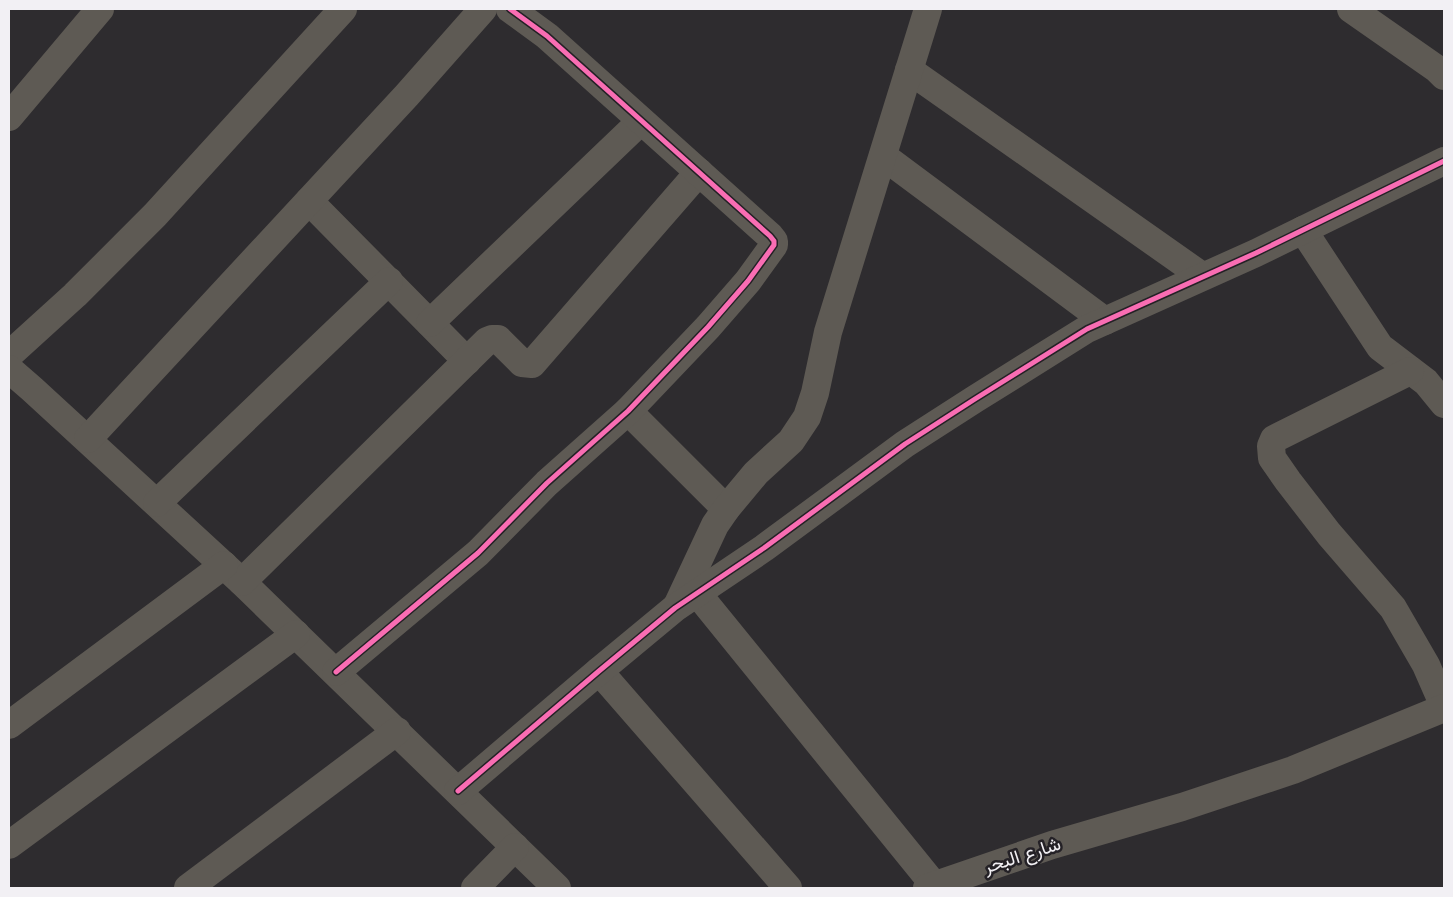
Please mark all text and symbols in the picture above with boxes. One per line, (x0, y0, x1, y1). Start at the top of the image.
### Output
street label: شارع البحر (979, 831, 1064, 880)

